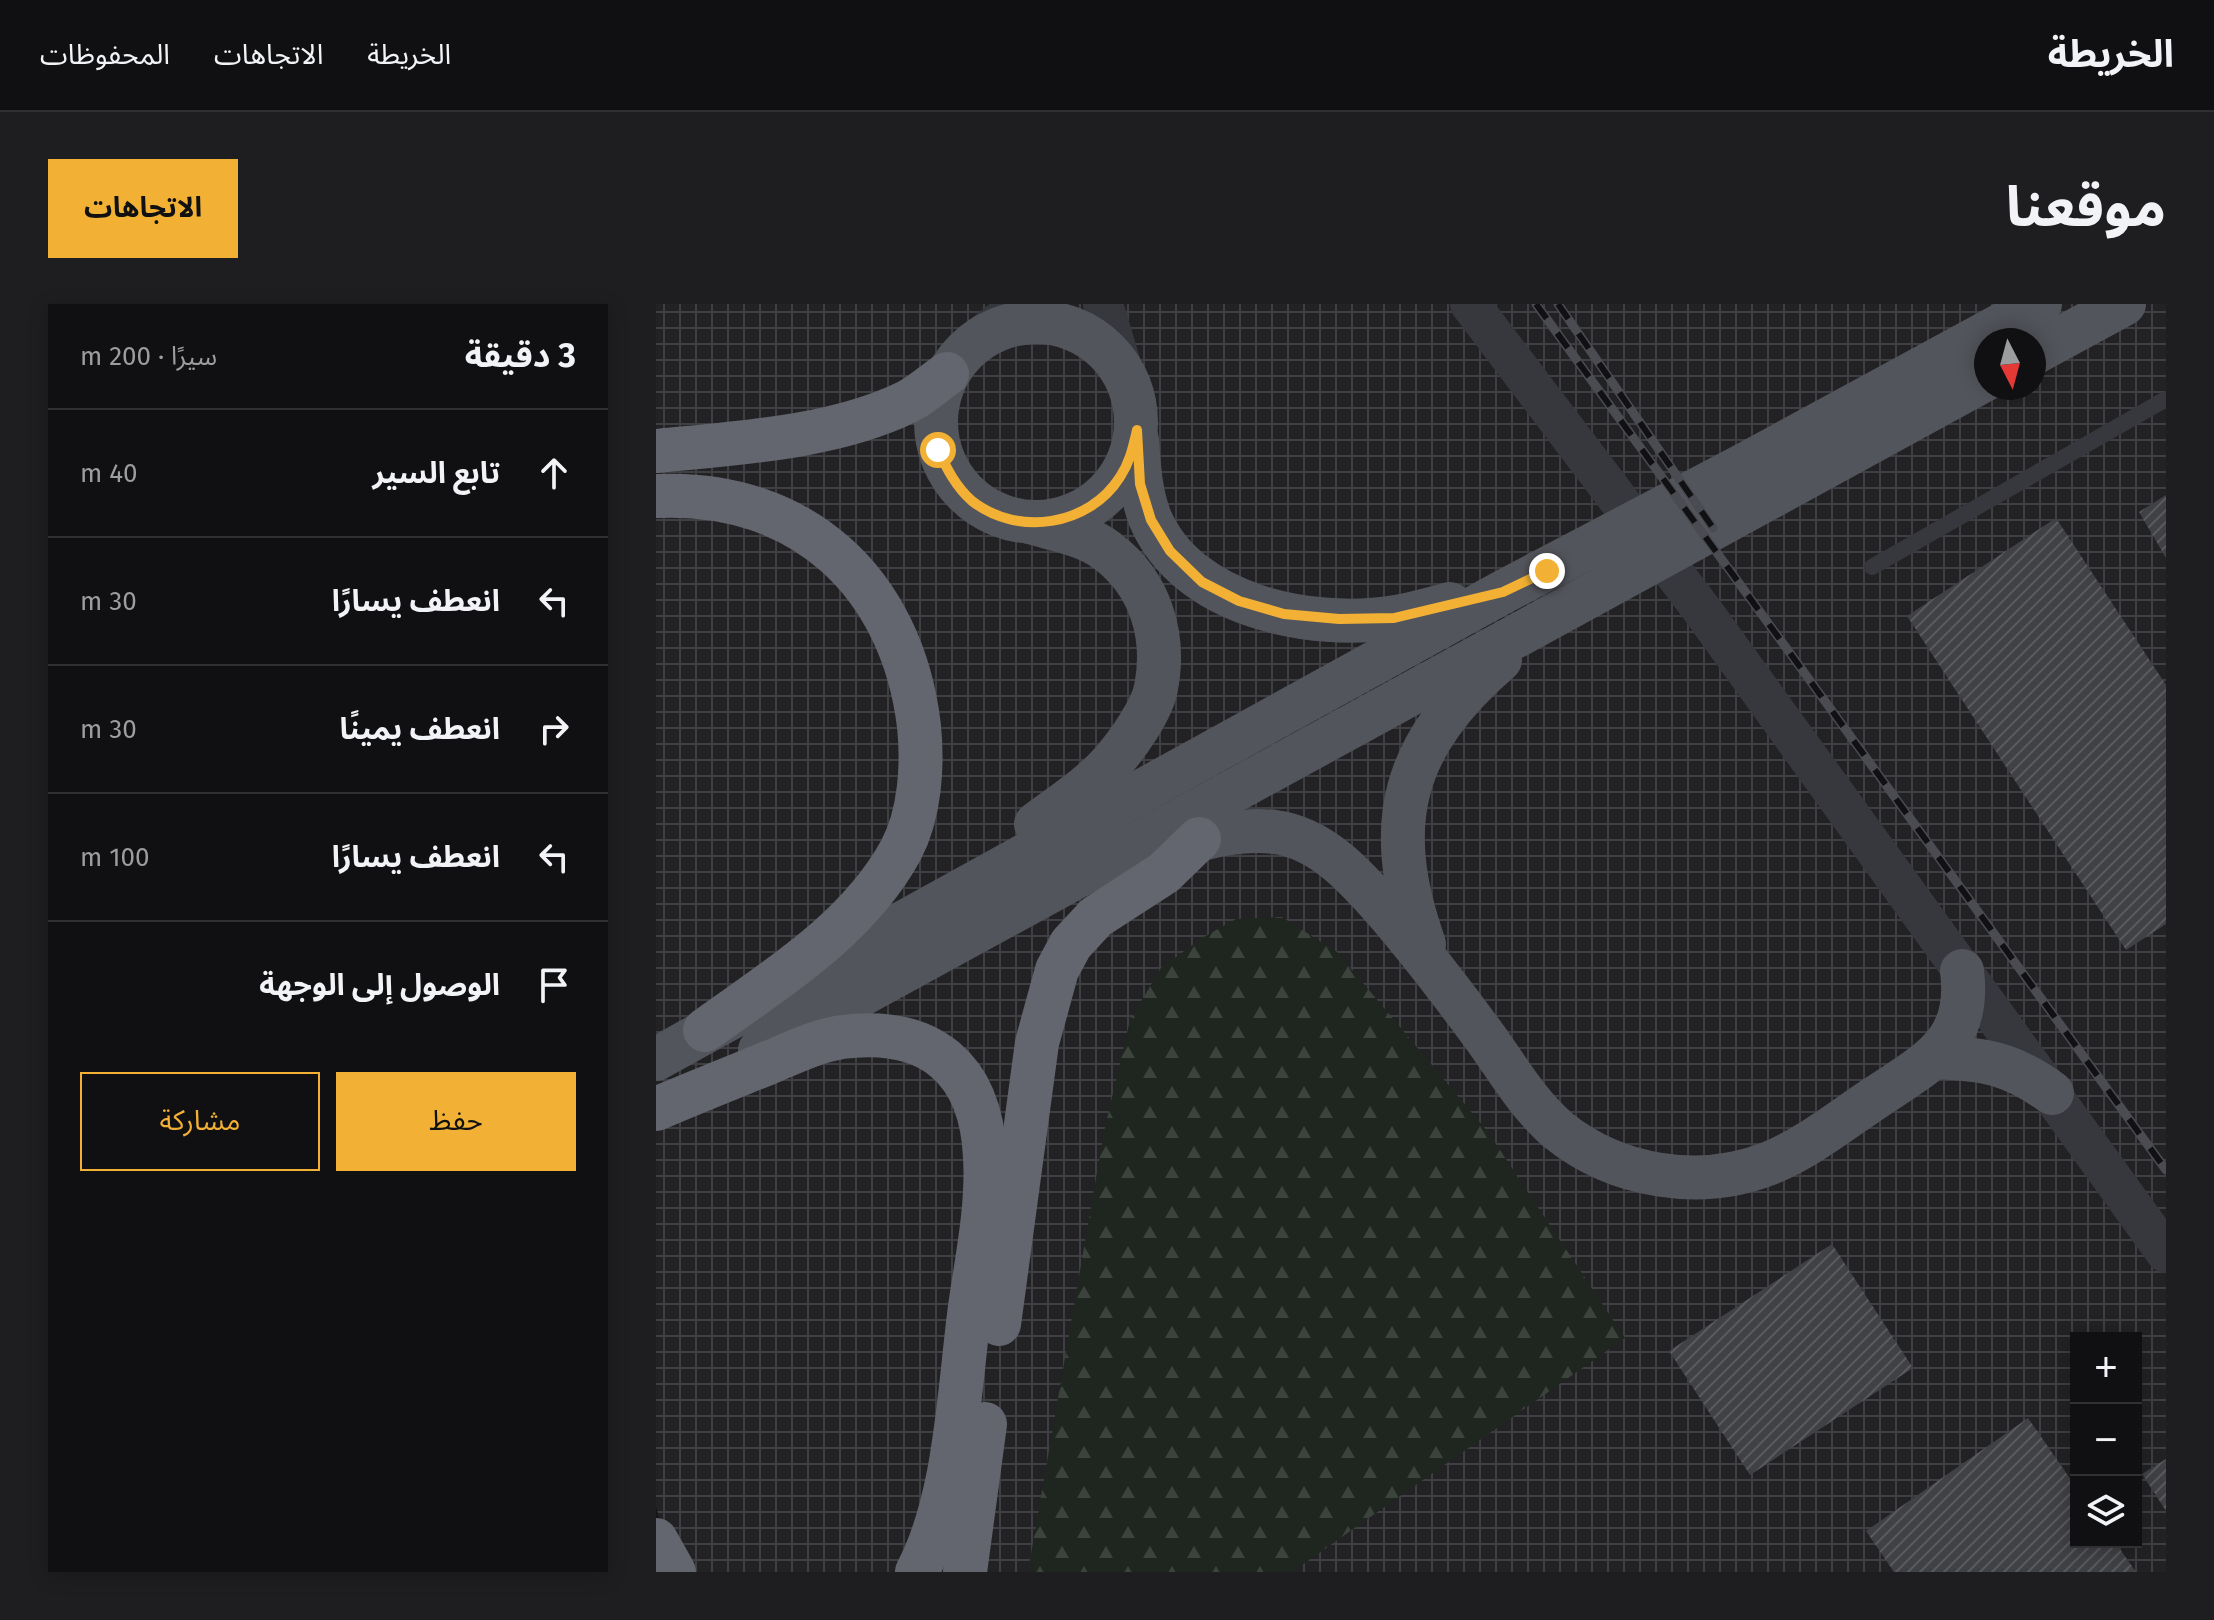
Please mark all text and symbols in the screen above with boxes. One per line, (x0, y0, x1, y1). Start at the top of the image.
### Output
text: الخريطة (2048, 31, 2174, 77)
text: المحفوظات (40, 38, 170, 71)
text: الاتجاهات (214, 38, 323, 71)
text: الخريطة (367, 38, 451, 71)
button: الاتجاهات (48, 159, 238, 258)
text: موقعنا (2006, 174, 2166, 241)
north arrow (1974, 328, 2046, 400)
text: 3 دقيقة (465, 335, 576, 376)
text: سيرًا · 200 m (80, 341, 217, 372)
route start (920, 432, 956, 468)
icon: ahead (532, 451, 576, 495)
text: تابع السير (373, 455, 500, 491)
text: 40 m (80, 458, 138, 489)
route end (1529, 553, 1565, 589)
icon: left (532, 579, 576, 623)
text: انعطف يسارًا (332, 583, 500, 619)
text: 30 m (80, 586, 137, 617)
icon: right (532, 707, 576, 751)
text: انعطف يمينًا (340, 711, 500, 747)
text: 30 m (80, 714, 137, 745)
icon: left (532, 835, 576, 879)
text: انعطف يسارًا (332, 839, 500, 875)
text: 100 m (80, 842, 149, 873)
icon: arrive (532, 963, 576, 1007)
text: الوصول إلى الوجهة (259, 967, 500, 1003)
button: مشاركة (80, 1072, 320, 1171)
button: حفظ (336, 1072, 576, 1171)
map controls (2070, 1332, 2142, 1548)
button: + (2070, 1332, 2142, 1404)
button: − (2070, 1404, 2142, 1476)
button: layers (2070, 1476, 2142, 1548)

